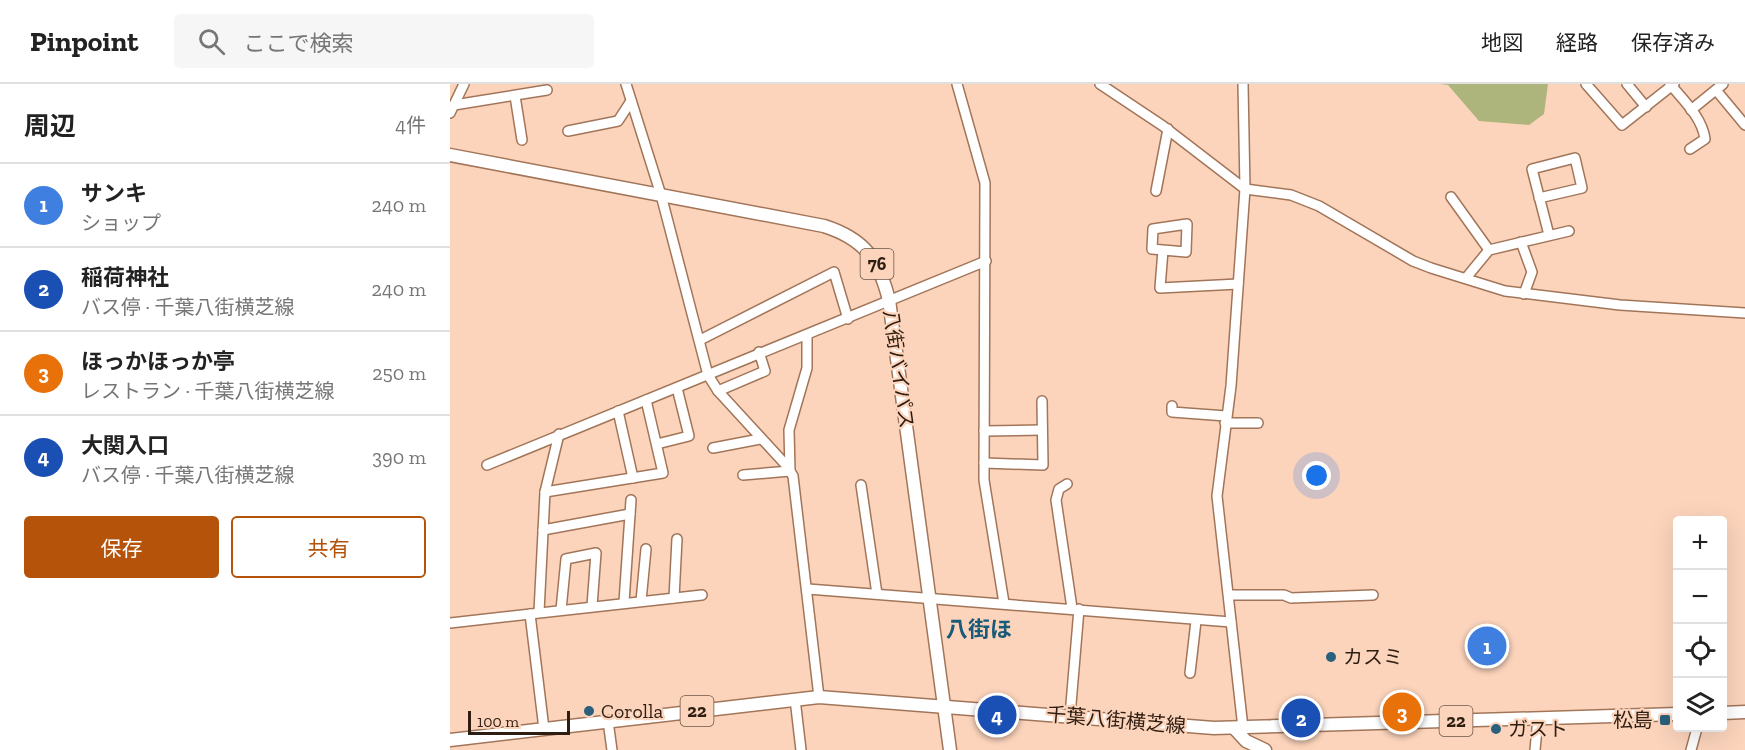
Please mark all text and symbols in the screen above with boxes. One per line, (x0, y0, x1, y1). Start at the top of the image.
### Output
search box (174, 14, 594, 68)
text: Pinpoint (30, 25, 138, 58)
icon: search (195, 25, 228, 58)
text: ここで検索 (243, 30, 354, 57)
text: 地図 (1481, 30, 1523, 55)
text: 経路 (1556, 30, 1598, 55)
text: 保存済み (1631, 30, 1715, 55)
text: 周辺 (24, 110, 76, 142)
text: 4件 (395, 113, 426, 137)
text: サンキ (81, 180, 147, 207)
text: 1 (39, 193, 48, 217)
text: 240 m (372, 193, 426, 217)
text: ショップ (81, 211, 161, 235)
road number: 76 (860, 249, 894, 279)
text: 稲荷神社 (81, 264, 169, 291)
text: 2 (38, 277, 49, 301)
text: 240 m (372, 277, 426, 301)
text: バス停 · 千葉八街横芝線 (81, 295, 294, 319)
street label: 八街バイパス (879, 308, 919, 430)
text: ほっかほっか亭 (81, 348, 235, 375)
text: 3 (38, 361, 49, 385)
text: 250 m (372, 361, 426, 385)
text: レストラン · 千葉八街横芝線 (81, 379, 334, 403)
text: 大関入口 (81, 432, 169, 459)
text: 4 (38, 445, 49, 469)
text: 390 m (372, 445, 426, 469)
your location (1302, 461, 1331, 490)
text: バス停 · 千葉八街横芝線 (81, 463, 294, 487)
button: 保存 (24, 516, 219, 578)
button: 共有 (231, 516, 426, 578)
map controls (1673, 516, 1727, 732)
button: + (1673, 516, 1727, 570)
button: − (1673, 570, 1727, 624)
district label: 八街ほ (946, 616, 1012, 643)
pin: 1 (1468, 624, 1506, 668)
button: locate (1673, 624, 1727, 678)
place label: カスミ (1343, 645, 1403, 669)
marker: カスミ (1324, 650, 1338, 664)
button: layers (1673, 678, 1727, 732)
pin: 3 (1382, 690, 1422, 734)
pin: 4 (978, 692, 1016, 738)
road number: 22 (680, 696, 714, 726)
pin: 2 (1282, 696, 1320, 740)
place label: Corolla (601, 699, 663, 723)
street label: 千葉八街横芝線 (1045, 702, 1187, 738)
marker: Corolla (582, 704, 596, 718)
road number: 22 (1440, 706, 1472, 736)
scale bar (468, 708, 570, 736)
place label: 松島 (1613, 708, 1653, 732)
text: 100 m (477, 712, 519, 731)
marker: 松島 (1658, 713, 1672, 727)
place label: ガスト (1508, 717, 1568, 741)
marker: ガスト (1489, 722, 1503, 736)

